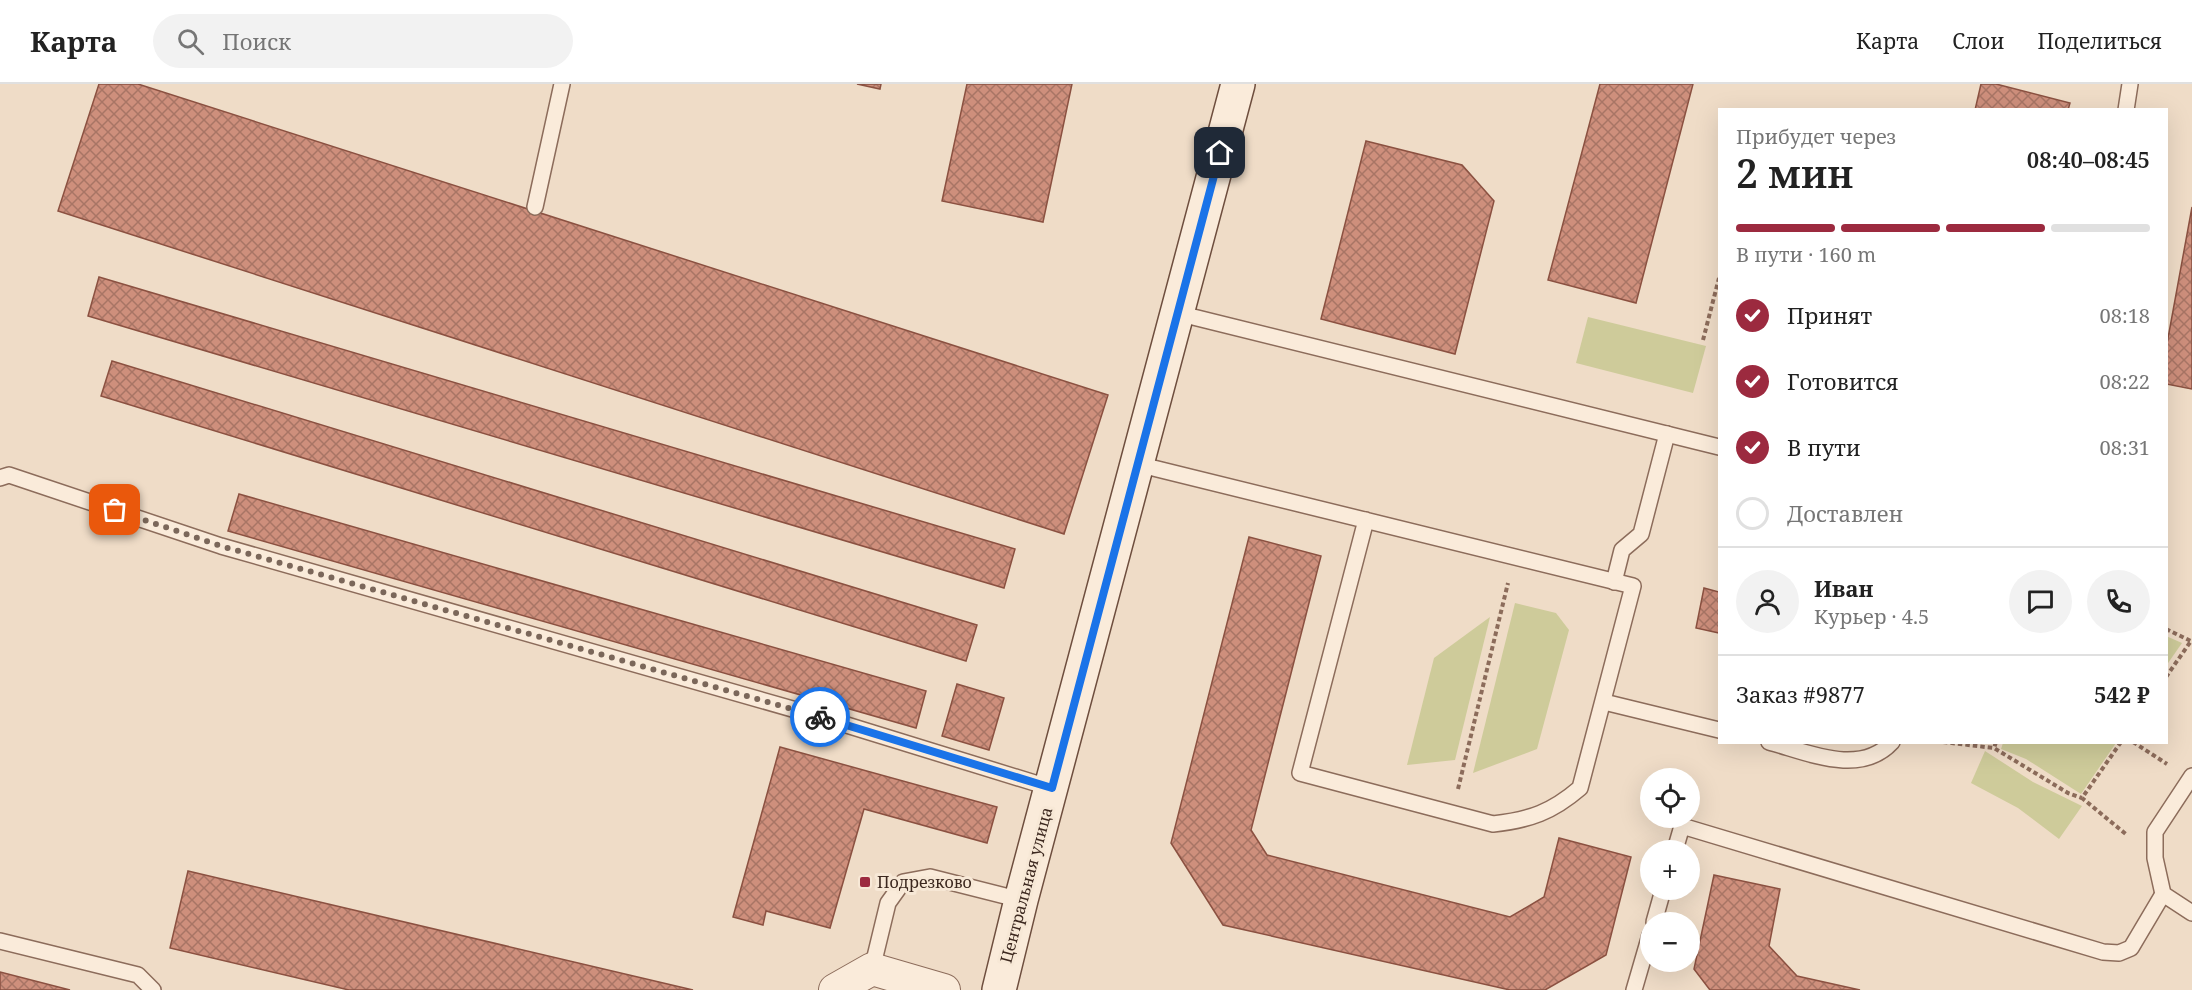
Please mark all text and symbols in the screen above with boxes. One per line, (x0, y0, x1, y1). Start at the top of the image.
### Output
search box (153, 14, 573, 68)
text: Карта (30, 22, 117, 60)
icon: search (174, 25, 207, 58)
text: Поиск (222, 26, 291, 56)
text: Карта (1856, 27, 1919, 55)
text: Слои (1952, 27, 2004, 55)
text: Поделиться (2037, 27, 2162, 55)
text: Прибудет через (1736, 123, 1896, 150)
pin (1194, 127, 1245, 178)
icon: home (1203, 136, 1236, 169)
text: 08:40–08:45 (2027, 144, 2150, 174)
text: 2 мин (1736, 146, 1854, 199)
text: В пути · 160 m (1736, 241, 1876, 268)
icon: check (1736, 299, 1769, 332)
text: Принят (1787, 300, 1872, 330)
text: 08:18 (2100, 302, 2150, 329)
icon: check (1736, 365, 1769, 398)
text: Готовится (1787, 366, 1899, 396)
text: 08:22 (2100, 368, 2150, 395)
icon: check (1736, 431, 1769, 464)
text: В пути (1787, 432, 1861, 462)
text: 08:31 (2100, 434, 2150, 461)
pin (89, 484, 140, 535)
icon: bag (98, 493, 131, 526)
text: Доставлен (1787, 498, 1903, 528)
button: person (1736, 570, 1799, 633)
button: chat (2009, 570, 2072, 633)
button: phone (2087, 570, 2150, 633)
text: Иван (1814, 573, 1873, 603)
text: Курьер · 4.5 (1814, 603, 1929, 630)
text: Заказ #9877 (1736, 679, 1865, 709)
text: 542 ₽ (2094, 679, 2150, 709)
courier (790, 687, 850, 747)
icon: bike (804, 701, 837, 734)
map controls (1640, 768, 1700, 972)
button: locate (1640, 768, 1700, 828)
street label: Центральная улица (995, 805, 1057, 965)
button: + (1640, 840, 1700, 900)
place label: Подрезково (877, 871, 972, 893)
marker: Подрезково (858, 875, 872, 889)
button: − (1640, 912, 1700, 972)

